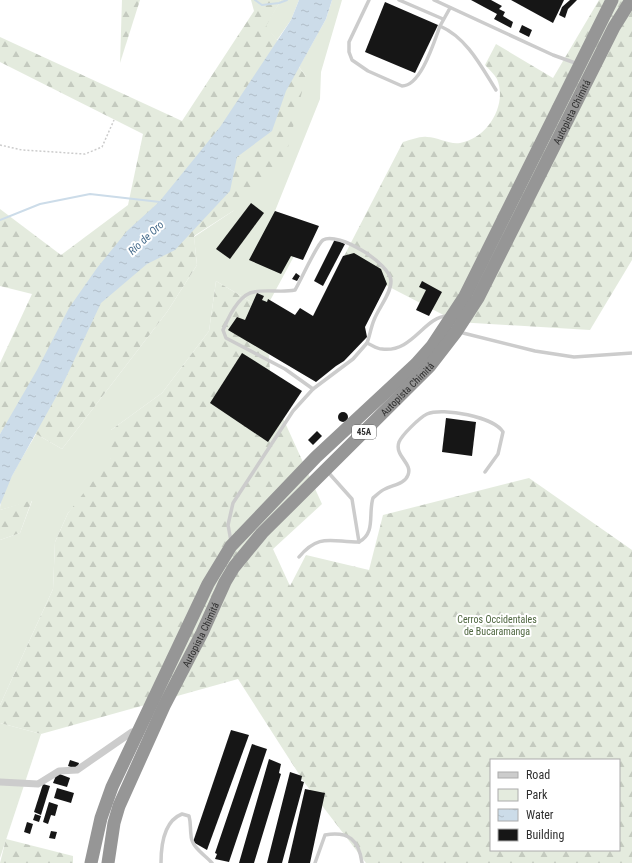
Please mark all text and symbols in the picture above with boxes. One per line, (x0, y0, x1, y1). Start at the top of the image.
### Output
street label: Autopista Chimitá (551, 78, 592, 146)
water label: Río de Oro (126, 218, 166, 258)
street label: Autopista Chimitá (378, 360, 436, 418)
road number: 45A (352, 425, 376, 439)
street label: Autopista Chimitá (180, 600, 221, 669)
park label: Cerros Occidentales de Bucaramanga (457, 614, 537, 637)
legend (490, 759, 620, 851)
text: Road (526, 768, 550, 782)
text: Park (526, 788, 548, 802)
text: Water (526, 808, 554, 822)
text: Building (526, 828, 564, 842)

